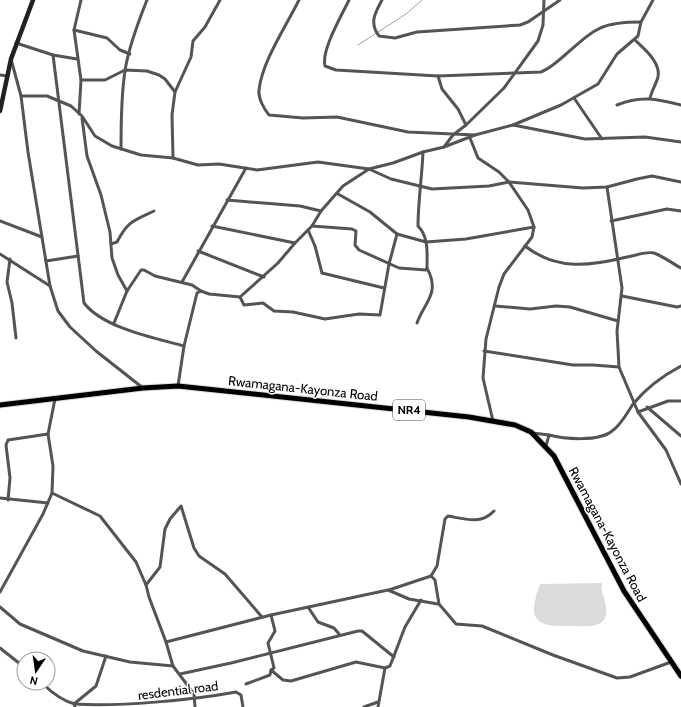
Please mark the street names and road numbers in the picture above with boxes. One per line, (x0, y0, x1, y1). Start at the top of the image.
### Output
street label: Rwamagana-Kayonza Road (227, 372, 379, 404)
road number: NR4 (393, 400, 425, 420)
street label: Rwamagana-Kayonza Road (566, 464, 650, 604)
street label: resdential road (137, 677, 219, 703)

